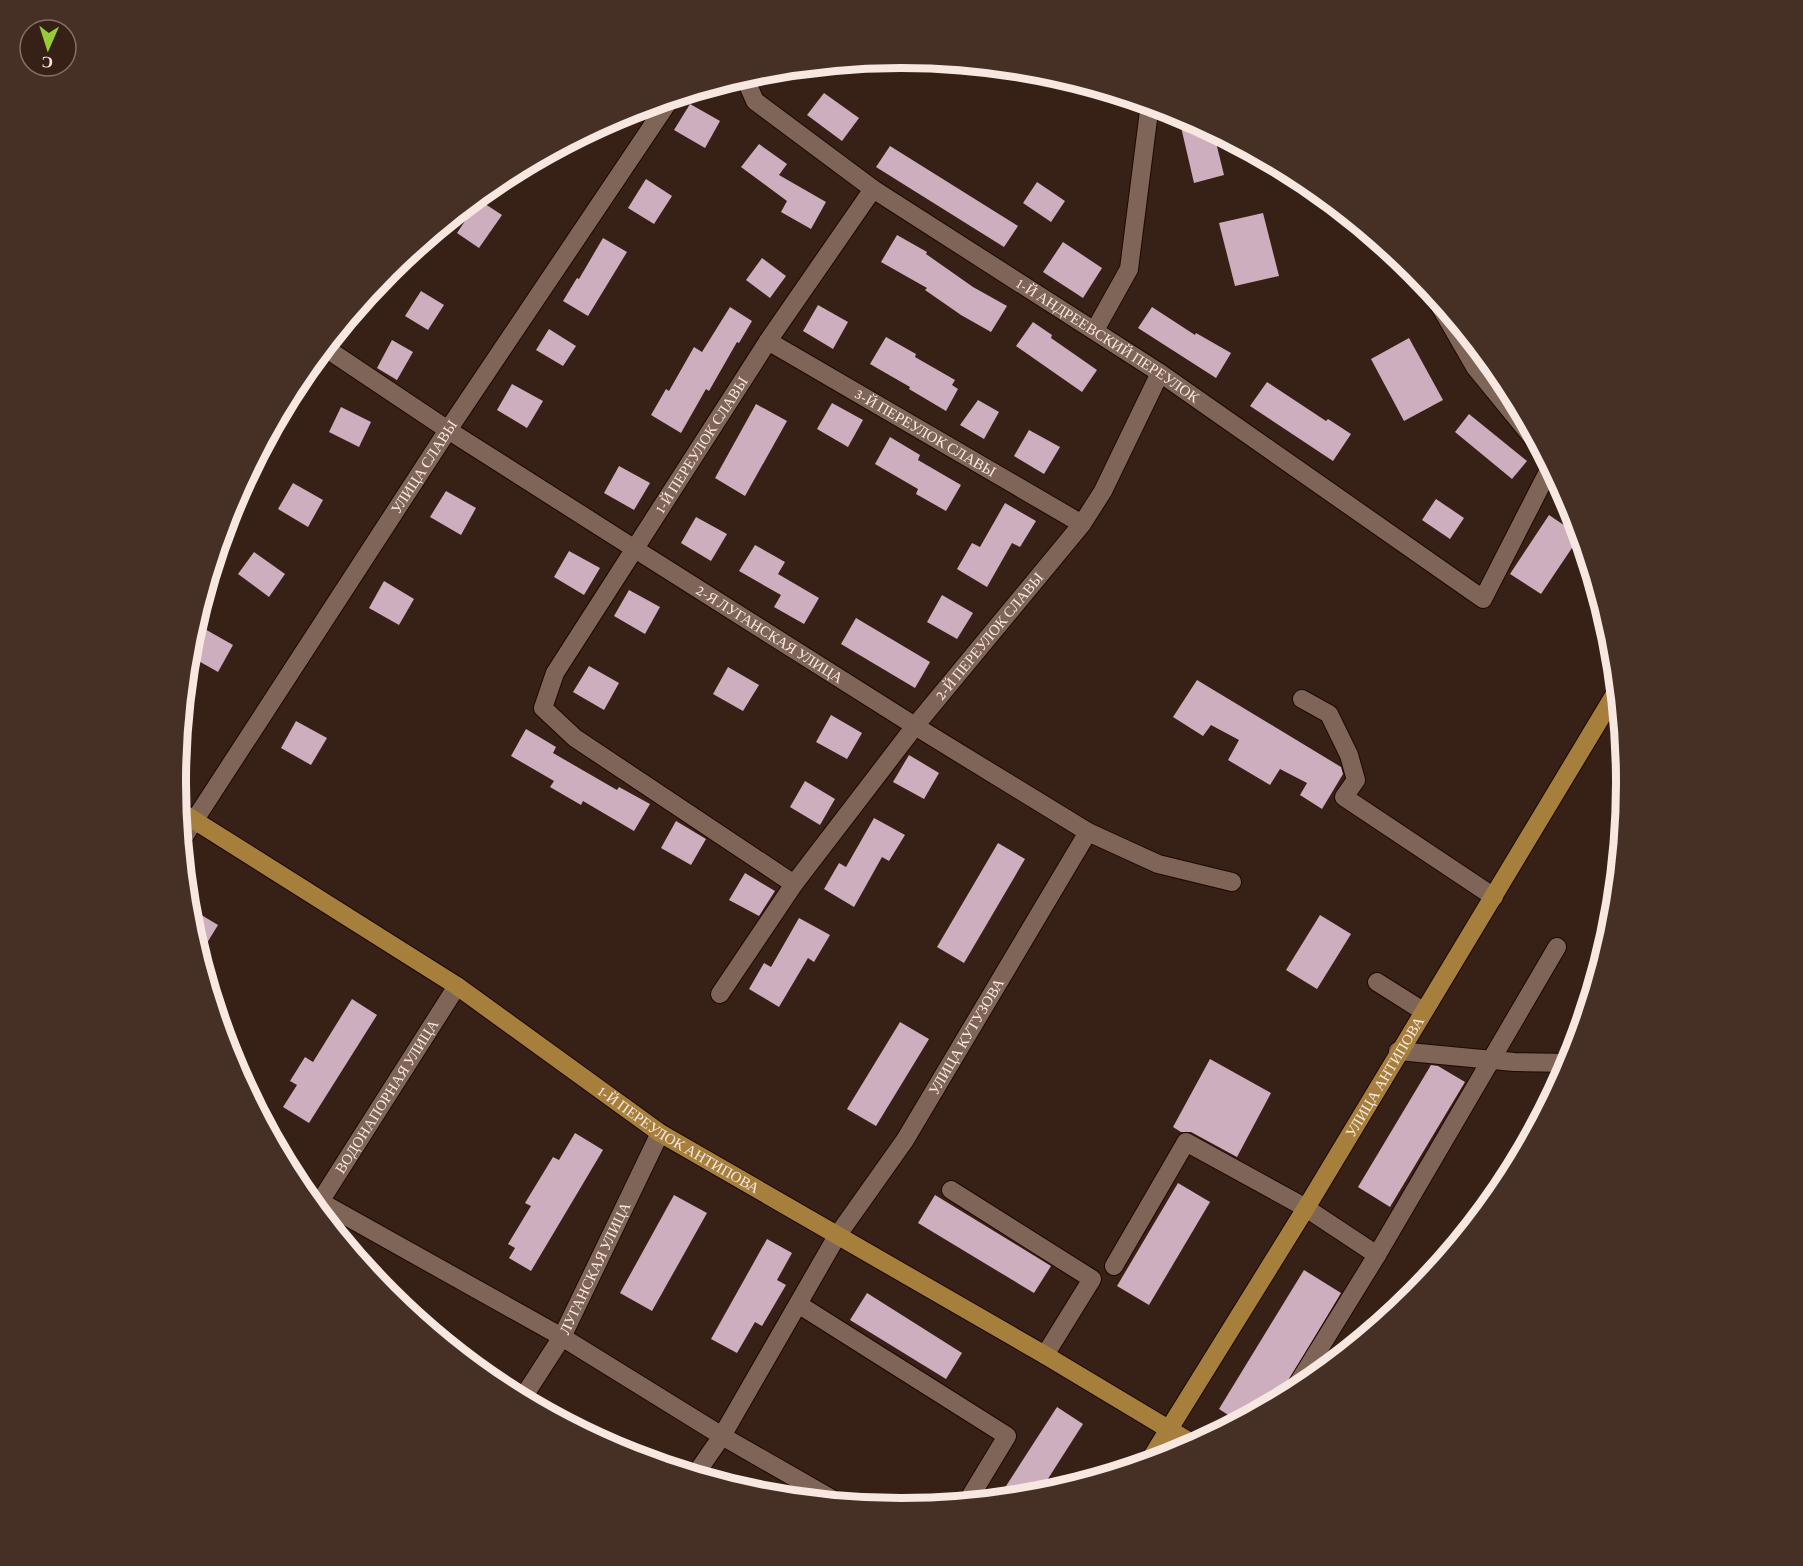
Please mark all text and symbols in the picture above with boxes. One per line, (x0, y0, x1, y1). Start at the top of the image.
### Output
north arrow (18, 18, 78, 78)
text: С (41, 54, 53, 71)
street label: 1-Й АНДРЕЕВСКИЙ ПЕРЕУЛОК (1014, 275, 1203, 406)
street label: 1-Й ПЕРЕУЛОК СЛАВЫ (652, 374, 751, 516)
street label: 3-Й ПЕРЕУЛОК СЛАВЫ (852, 385, 999, 480)
street label: УЛИЦА СЛАВЫ (388, 417, 460, 517)
street label: 2-Й ПЕРЕУЛОК СЛАВЫ (932, 569, 1046, 703)
street label: 2-Я ЛУГАНСКАЯ УЛИЦА (693, 582, 846, 686)
street label: УЛИЦА КУТУЗОВА (926, 975, 1007, 1098)
street label: УЛИЦА АНТИПОВА (1342, 1014, 1427, 1140)
street label: ВОДОНАПОРНАЯ УЛИЦА (332, 1017, 442, 1176)
street label: 1-Й ПЕРЕУЛОК АНТИПОВА (595, 1083, 762, 1197)
street label: ЛУГАНСКАЯ УЛИЦА (556, 1199, 634, 1337)

